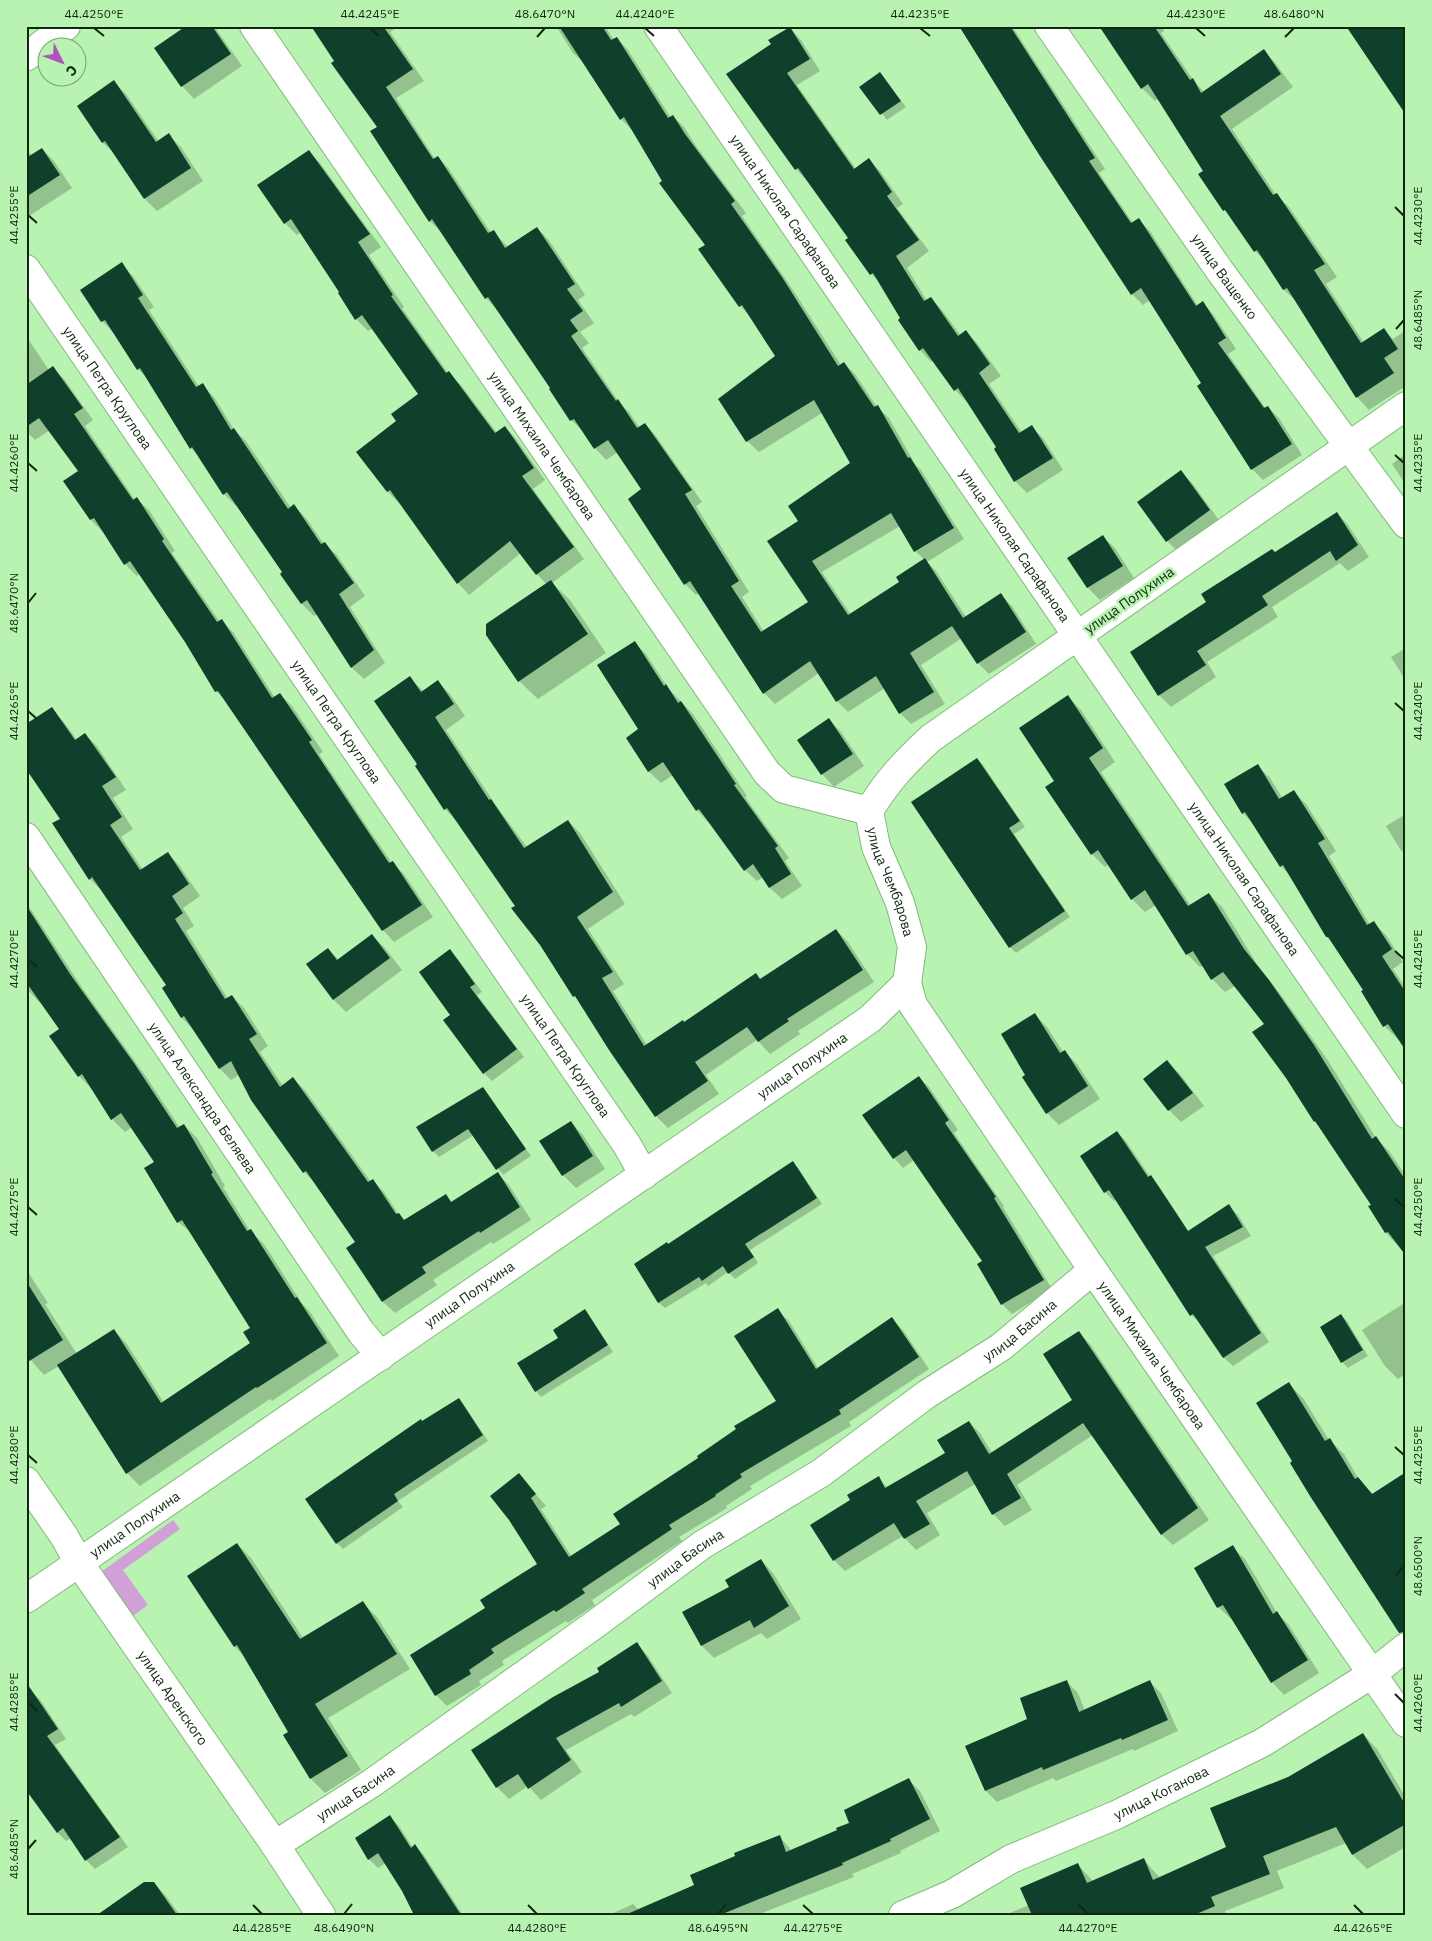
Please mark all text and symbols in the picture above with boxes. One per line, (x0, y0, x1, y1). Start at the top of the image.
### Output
text: 44.4250°E (64, 6, 124, 21)
text: 44.4245°E (340, 6, 400, 21)
text: 48.6470°N (515, 6, 575, 21)
text: 44.4240°E (615, 6, 675, 21)
text: 44.4235°E (890, 6, 950, 21)
text: 44.4230°E (1166, 6, 1226, 21)
text: 48.6480°N (1264, 6, 1324, 21)
north arrow (38, 38, 88, 88)
text: С (62, 61, 81, 80)
street label: улица Николая Сарафанова (726, 131, 845, 292)
text: 44.4255°E (6, 185, 21, 245)
text: 44.4230°E (1410, 186, 1425, 246)
street label: улица Ващенко (1188, 230, 1262, 323)
text: 48.6485°N (1410, 290, 1425, 350)
street label: улица Петра Круглова (59, 322, 156, 453)
street label: улица Михаила Чембарова (485, 368, 600, 524)
text: 44.4260°E (6, 433, 21, 493)
text: 44.4235°E (1410, 433, 1425, 493)
street label: улица Николая Сарафанова (956, 465, 1074, 626)
street label: улица Полухина (1081, 562, 1178, 638)
text: 48.6470°N (6, 573, 21, 633)
street label: улица Петра Круглова (288, 656, 386, 787)
text: 44.4265°E (6, 681, 21, 741)
text: 44.4240°E (1410, 681, 1425, 741)
street label: улица Николая Сарафанова (1185, 798, 1304, 960)
street label: улица Чембарова (863, 826, 918, 939)
text: 44.4270°E (6, 929, 21, 989)
text: 44.4245°E (1410, 929, 1425, 989)
street label: улица Петра Круглова (517, 990, 615, 1121)
street label: улица Александра Беляева (145, 1019, 261, 1178)
street label: улица Полухина (754, 1028, 851, 1103)
text: 44.4275°E (6, 1177, 21, 1237)
text: 44.4250°E (1410, 1177, 1425, 1237)
street label: улица Полухина (421, 1257, 518, 1332)
street label: улица Михаила Чембарова (1094, 1278, 1210, 1433)
street label: улица Басина (980, 1295, 1061, 1365)
text: 44.4280°E (6, 1425, 21, 1485)
text: 44.4255°E (1410, 1425, 1425, 1485)
street label: улица Полухина (86, 1487, 184, 1562)
street label: улица Басина (644, 1525, 727, 1591)
text: 48.6500°N (1410, 1536, 1425, 1596)
street label: улица Аренского (134, 1647, 212, 1749)
text: 44.4285°E (6, 1672, 21, 1732)
text: 44.4260°E (1410, 1673, 1425, 1733)
street label: улица Басина (313, 1761, 399, 1825)
street label: улица Коганова (1111, 1762, 1212, 1824)
text: 48.6485°N (6, 1819, 21, 1879)
text: 44.4285°E (232, 1920, 292, 1935)
text: 48.6490°N (314, 1920, 374, 1935)
text: 44.4280°E (507, 1920, 567, 1935)
text: 48.6495°N (688, 1920, 748, 1935)
text: 44.4275°E (783, 1920, 843, 1935)
text: 44.4270°E (1058, 1920, 1118, 1935)
text: 44.4265°E (1333, 1920, 1393, 1935)

